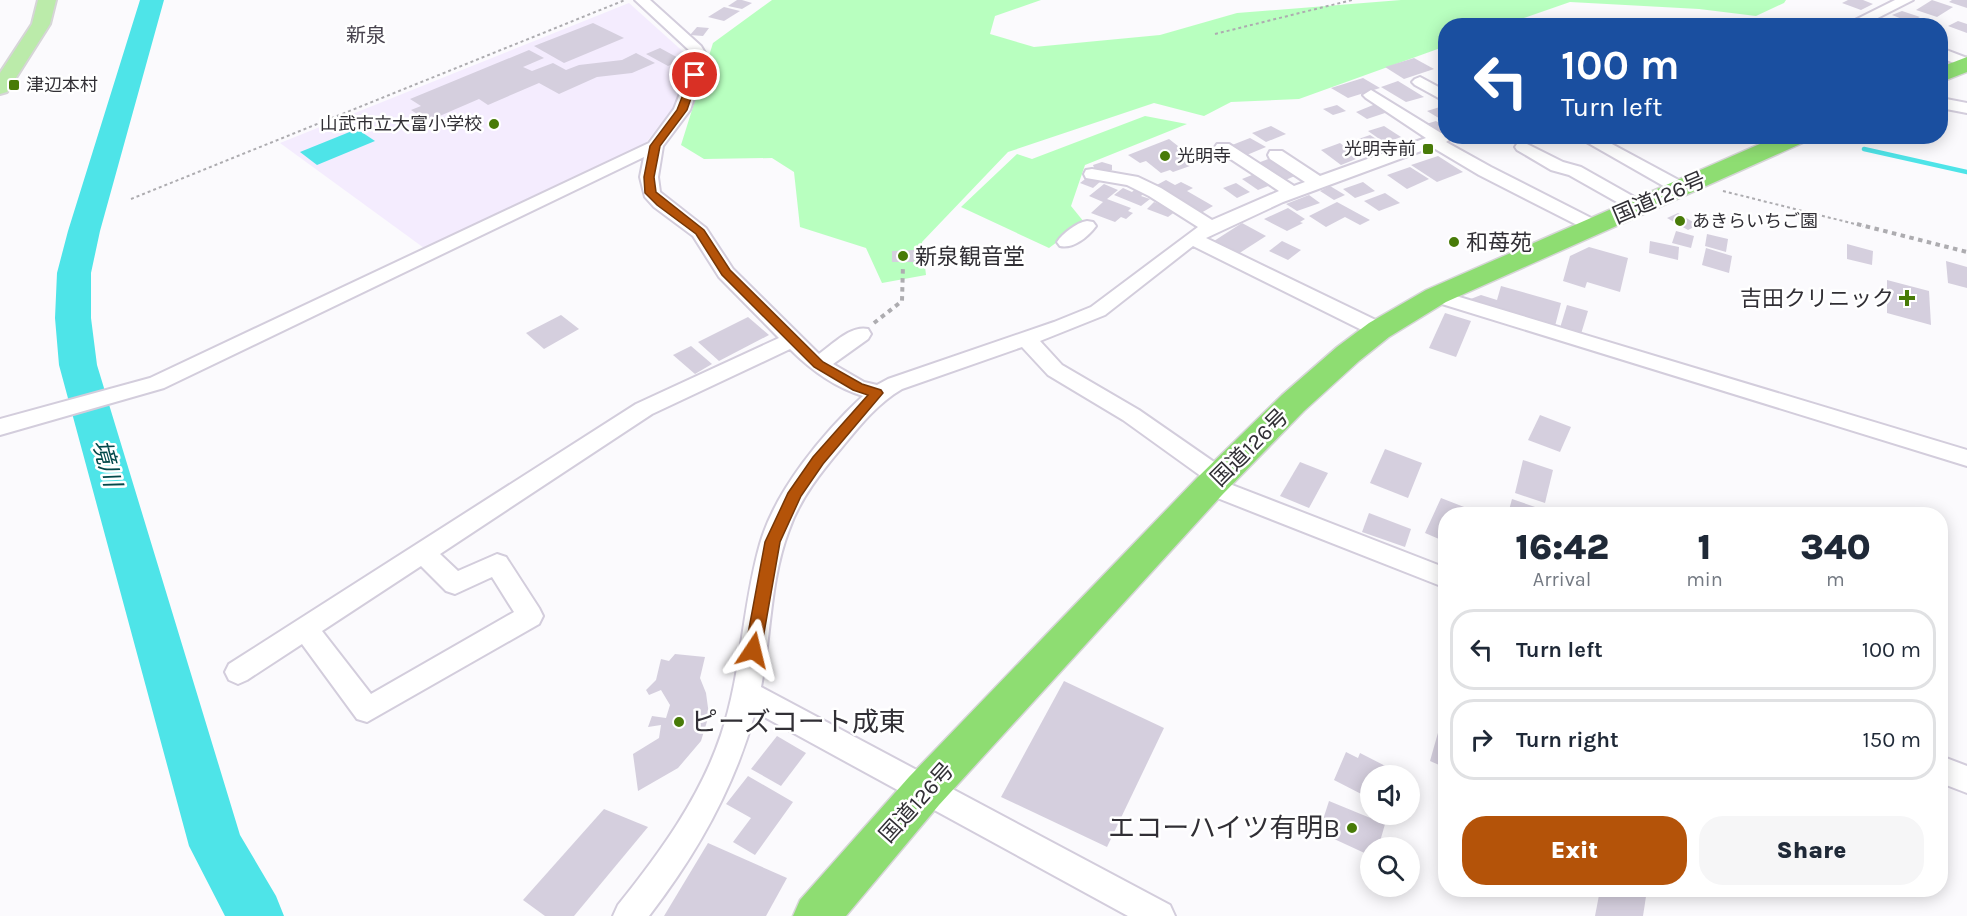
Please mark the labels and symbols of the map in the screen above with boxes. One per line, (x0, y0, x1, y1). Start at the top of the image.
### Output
district label: 新泉 (346, 24, 386, 47)
pin (669, 49, 720, 100)
place label: 津辺本村 (26, 74, 98, 96)
marker: 津辺本村 (7, 78, 21, 92)
place label: 山武市立大富小学校 (320, 113, 482, 135)
marker: 山武市立大富小学校 (487, 117, 501, 131)
place label: 光明寺前 (1344, 138, 1416, 160)
marker: 光明寺前 (1421, 142, 1435, 156)
place label: 光明寺 (1177, 145, 1231, 167)
marker: 光明寺 (1158, 149, 1172, 163)
street label: 国道126号 (1609, 167, 1710, 229)
place label: あきらいちご園 (1692, 210, 1818, 232)
marker: あきらいちご園 (1673, 214, 1687, 228)
place label: 和苺苑 (1466, 230, 1532, 256)
marker: 和苺苑 (1447, 235, 1461, 249)
place label: 新泉観音堂 (915, 244, 1025, 270)
marker: 新泉観音堂 (896, 249, 910, 263)
place label: 吉田クリニック (1740, 286, 1894, 312)
marker: 吉田クリニック (1898, 289, 1916, 307)
street label: 国道126号 (1206, 404, 1294, 492)
water label: 境川 (87, 436, 128, 493)
position arrow (721, 618, 785, 682)
place label: ピーズコート成東 (691, 706, 906, 738)
marker: ピーズコート成東 (672, 715, 686, 729)
street label: 国道126号 (874, 757, 959, 848)
place label: エコーハイツ有明B (1108, 812, 1340, 844)
marker: エコーハイツ有明B (1345, 821, 1359, 835)

